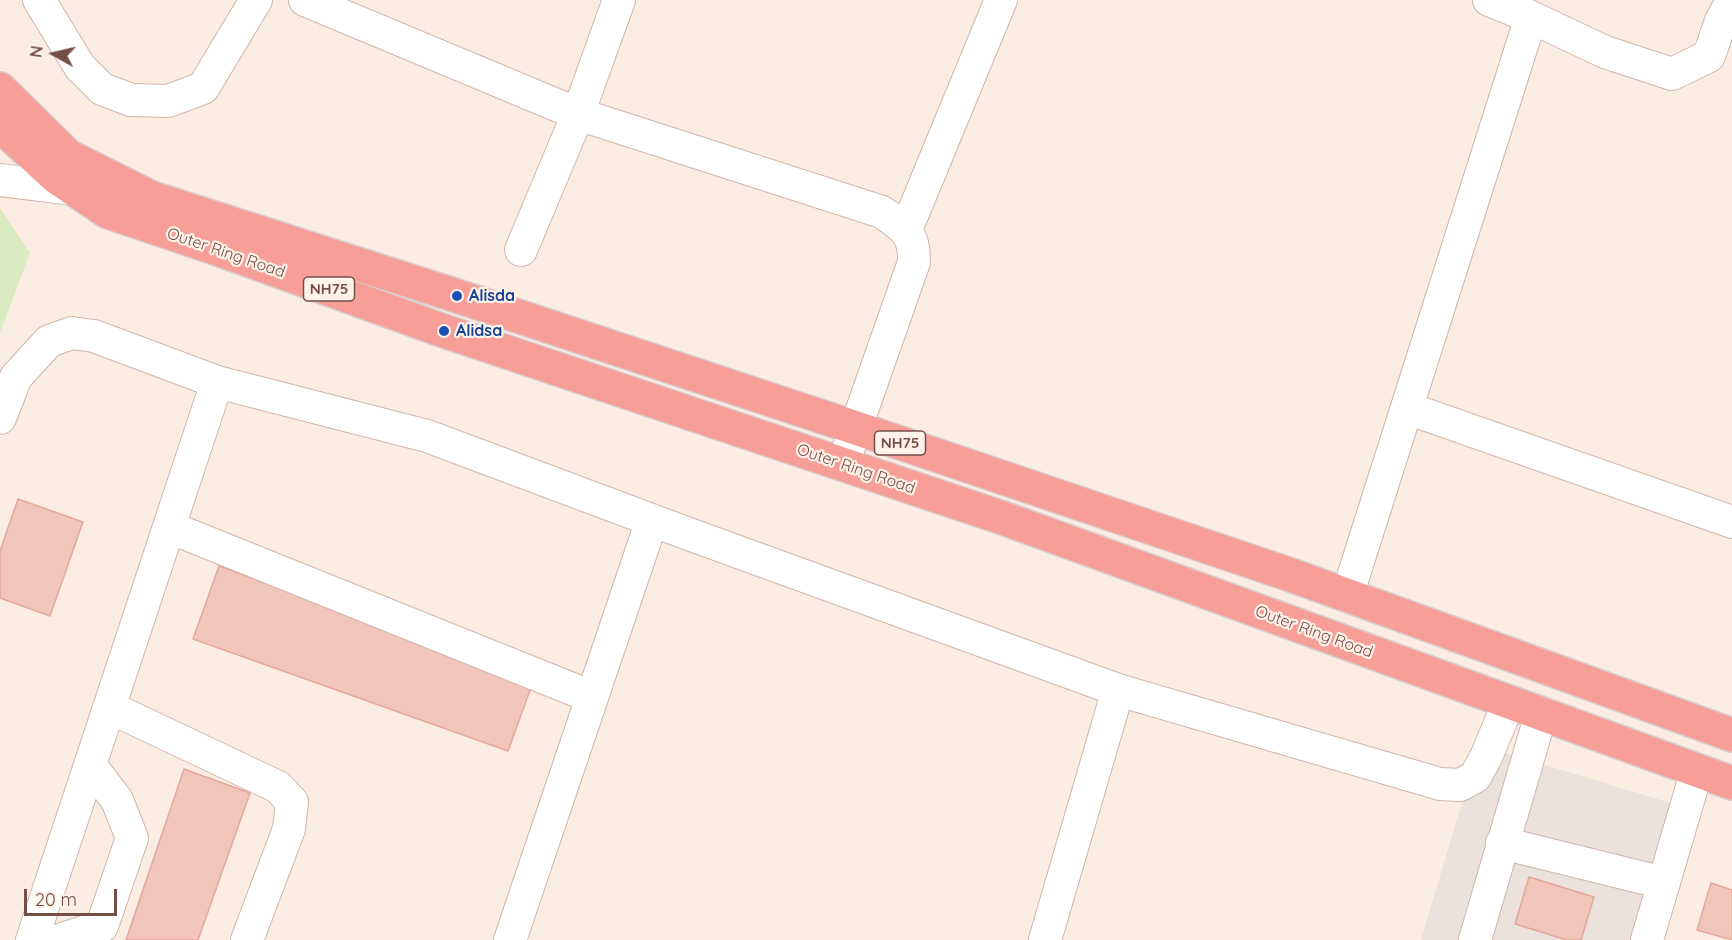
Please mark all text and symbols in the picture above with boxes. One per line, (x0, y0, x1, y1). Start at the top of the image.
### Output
north arrow (24, 24, 84, 84)
text: N (25, 44, 47, 59)
street label: Outer Ring Road (164, 224, 288, 282)
road number: NH75 (304, 277, 354, 301)
place label: Alisda (469, 286, 515, 306)
marker: Alisda (450, 289, 464, 303)
place label: Alidsa (456, 321, 502, 341)
marker: Alidsa (437, 324, 451, 338)
road number: NH75 (874, 431, 926, 455)
street label: Outer Ring Road (794, 440, 918, 498)
street label: Outer Ring Road (1253, 602, 1375, 662)
scale bar (27, 877, 120, 915)
text: 20 m (35, 888, 77, 911)

